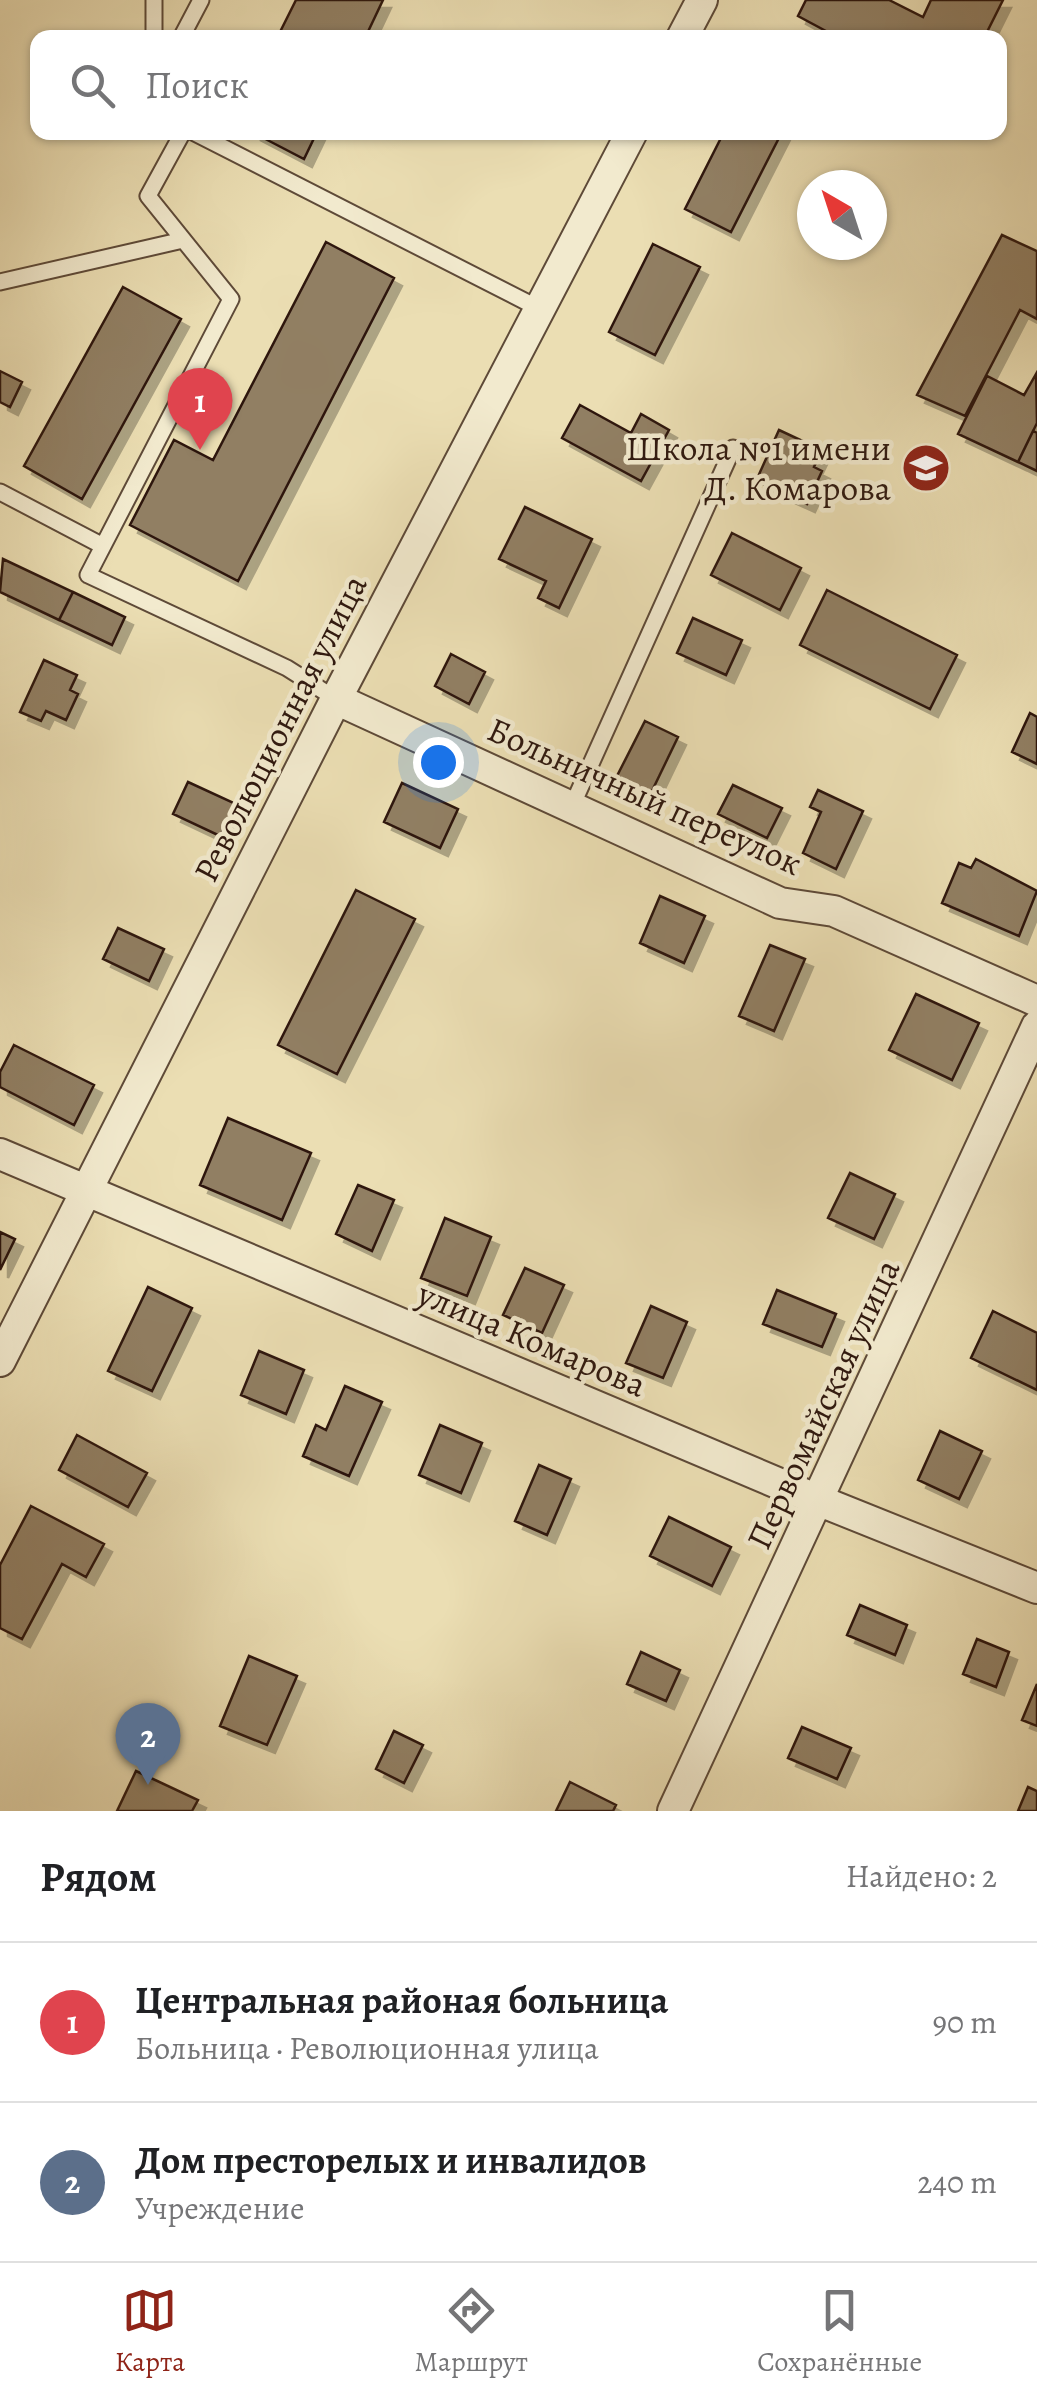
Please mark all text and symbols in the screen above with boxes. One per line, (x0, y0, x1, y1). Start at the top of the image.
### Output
search box (30, 30, 1007, 140)
icon: search (65, 58, 120, 113)
text: Поиск (145, 59, 249, 111)
north arrow (797, 170, 887, 260)
pin: 1 (168, 368, 232, 450)
place label: Школа №1 имени Д. Комарова (625, 424, 891, 512)
school or university icon: Школа №1 имени Д. Комарова (900, 442, 952, 494)
street label: Революционная улица (182, 566, 378, 890)
street label: Больничный переулок (480, 705, 810, 887)
your location (413, 737, 464, 788)
street label: Первомайская улица (735, 1251, 911, 1557)
street label: улица Комарова (410, 1269, 654, 1409)
pin: 2 (116, 1702, 180, 1785)
text: Рядом (40, 1848, 157, 1905)
text: Найдено: 2 (846, 1854, 997, 1898)
text: Центральная районая больница (135, 1974, 668, 2026)
text: 1 (67, 2000, 78, 2044)
text: 90 m (932, 2000, 997, 2044)
text: Больница · Революционная улица (135, 2026, 599, 2070)
text: Дом престорелых и инвалидов (135, 2134, 646, 2186)
text: 2 (65, 2160, 80, 2204)
text: 240 m (917, 2160, 997, 2204)
text: Учреждение (135, 2186, 305, 2230)
tab: Карта (115, 2283, 185, 2381)
tab: Маршрут (415, 2283, 528, 2381)
tab: Сохранённые (757, 2283, 922, 2381)

